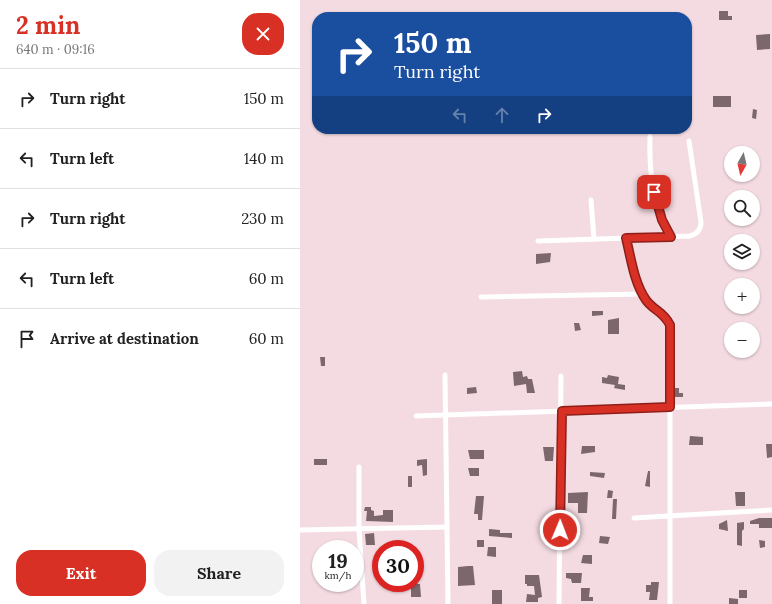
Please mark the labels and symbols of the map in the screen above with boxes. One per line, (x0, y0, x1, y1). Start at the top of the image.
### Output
north arrow (724, 146, 760, 182)
pin (637, 175, 671, 209)
position arrow (539, 509, 581, 551)
speed limit sign: 30 (372, 540, 424, 592)

